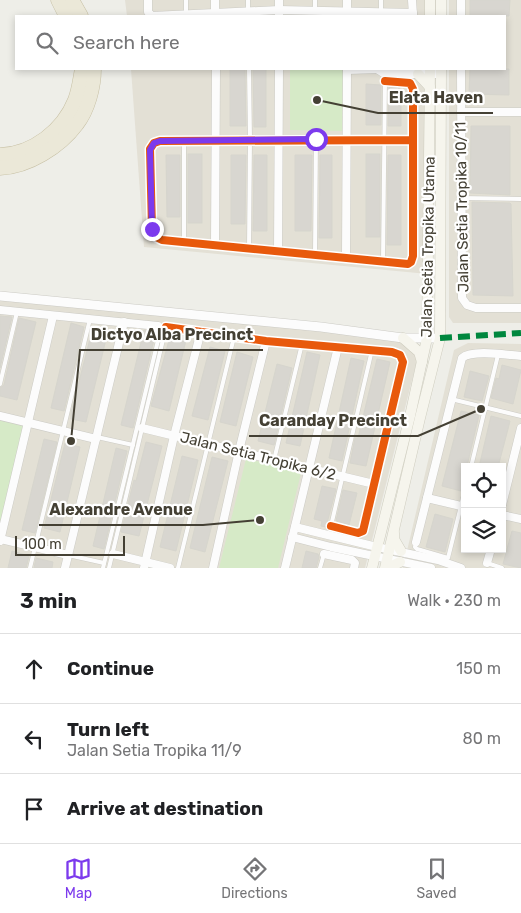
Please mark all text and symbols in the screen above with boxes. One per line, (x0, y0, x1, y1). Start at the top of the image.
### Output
search box (15, 15, 506, 70)
icon: search (33, 29, 61, 57)
text: Search here (73, 31, 180, 54)
callout: Elata Haven (378, 82, 493, 113)
text: Elata Haven (389, 88, 483, 107)
street label: Jalan Setia Tropika 10/11 (452, 122, 472, 292)
route start (305, 128, 328, 151)
street label: Jalan Setia Tropika Utama (417, 156, 439, 338)
route end (141, 218, 164, 241)
callout: Dictyo Alba Precinct (80, 319, 263, 350)
text: Dictyo Alba Precinct (91, 325, 254, 344)
callout: Caranday Precinct (249, 405, 418, 436)
text: Caranday Precinct (259, 411, 408, 430)
street label: Jalan Setia Tropika 6/2 (178, 428, 338, 484)
map controls (461, 463, 506, 553)
button: locate (461, 463, 506, 508)
callout: Alexandre Avenue (39, 494, 203, 525)
text: Alexandre Avenue (49, 500, 193, 519)
button: layers (461, 508, 506, 553)
scale bar (15, 533, 125, 556)
text: 100 m (22, 536, 62, 553)
text: 3 min (20, 588, 77, 613)
text: Walk · 230 m (407, 591, 501, 610)
icon: ahead (20, 655, 48, 683)
text: Continue (67, 657, 154, 680)
text: 150 m (456, 659, 501, 678)
text: Turn left (67, 718, 149, 741)
icon: left (20, 725, 48, 753)
text: 80 m (463, 729, 501, 748)
text: Jalan Setia Tropika 11/9 (67, 741, 242, 760)
icon: arrive (20, 795, 48, 823)
text: Arrive at destination (67, 797, 263, 820)
tab: Map (64, 855, 92, 902)
tab: Directions (221, 855, 288, 902)
tab: Saved (417, 855, 457, 902)

